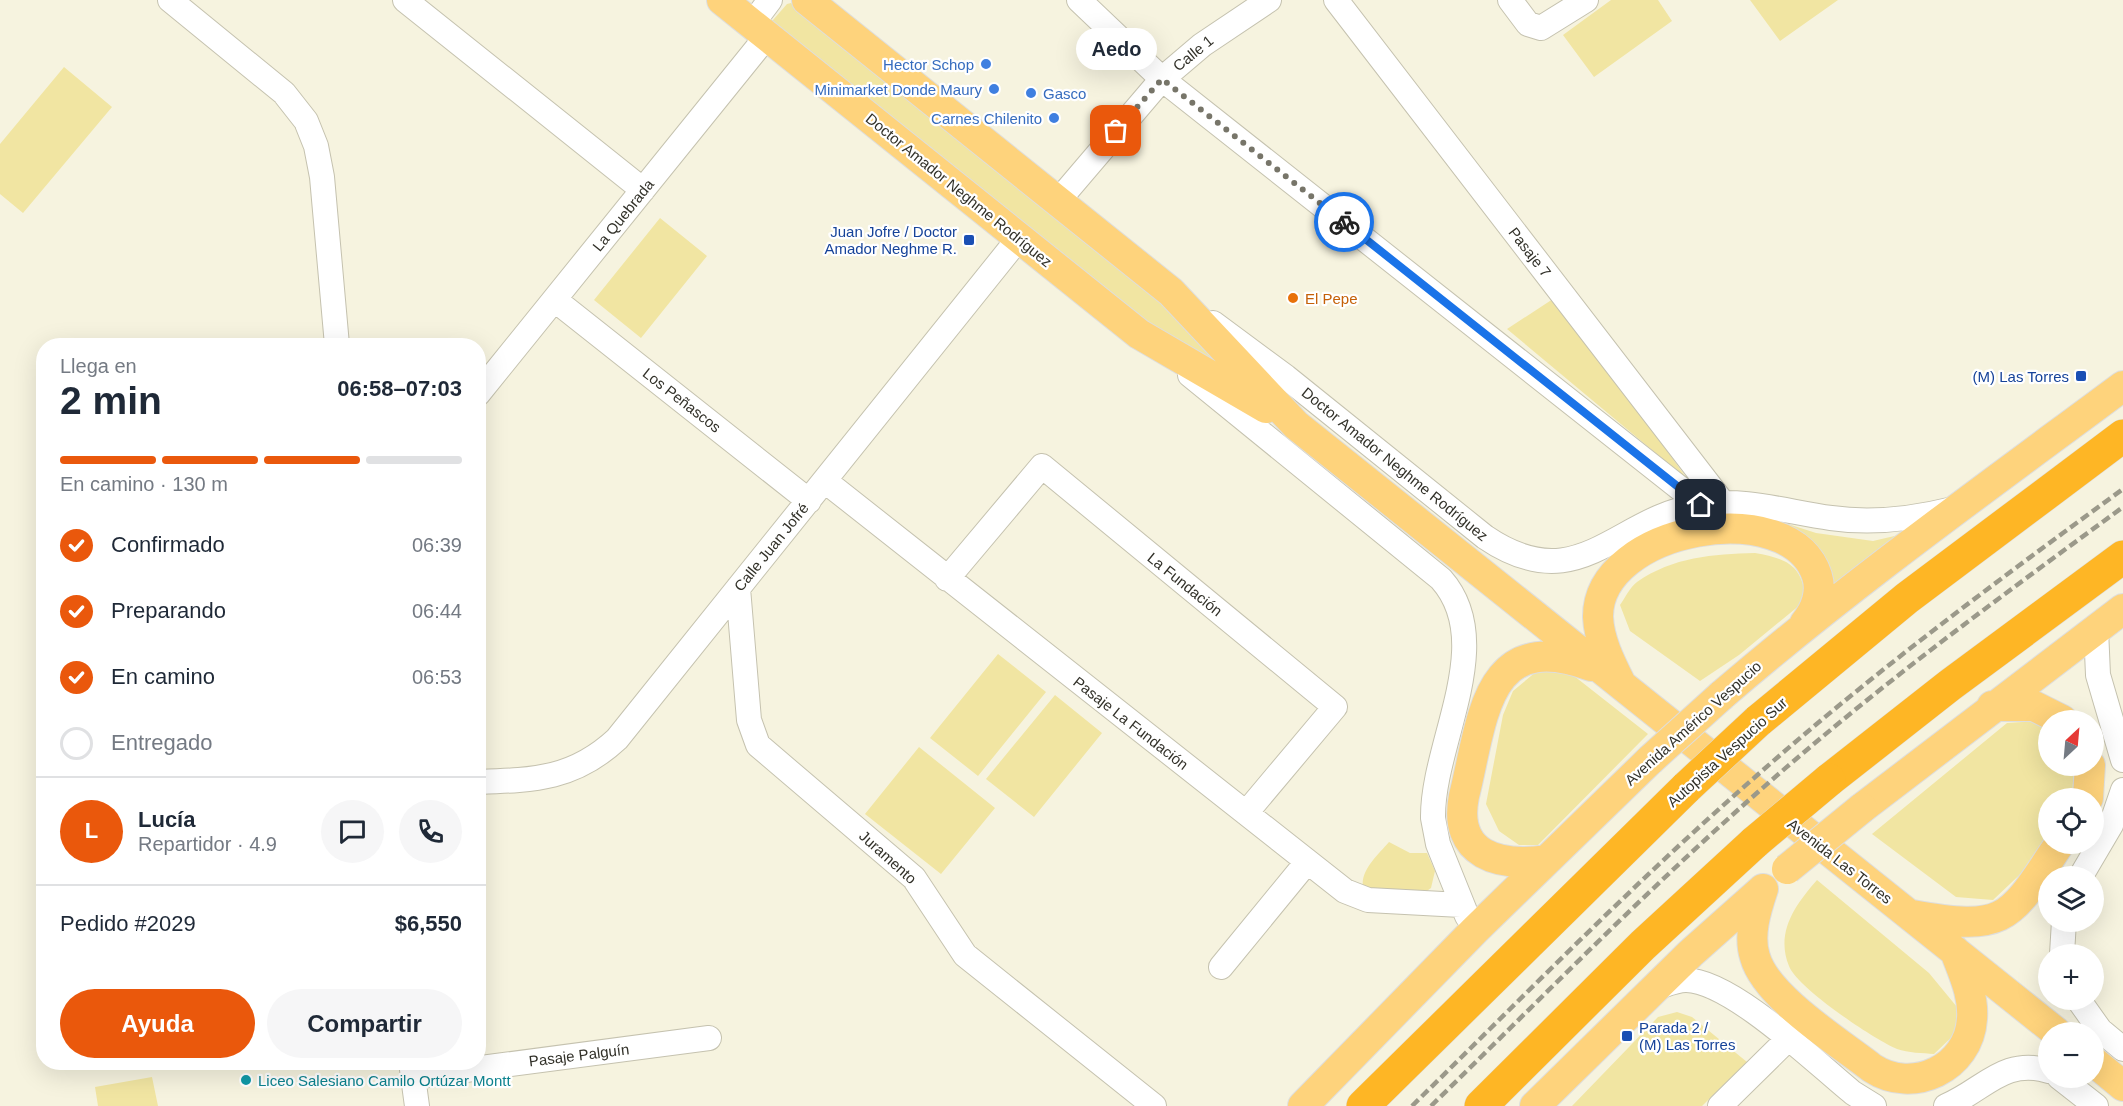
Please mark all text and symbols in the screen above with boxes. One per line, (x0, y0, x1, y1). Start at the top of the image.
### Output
callout: Aedo (1076, 29, 1156, 71)
street label: Calle 1 (1170, 32, 1216, 74)
text: Aedo (1092, 38, 1142, 60)
place label: Hector Schop (883, 56, 974, 73)
marker: Hector Schop (979, 57, 993, 71)
place label: Minimarket Donde Maury (814, 81, 982, 98)
marker: Minimarket Donde Maury (987, 82, 1001, 96)
place label: Gasco (1043, 85, 1086, 102)
marker: Gasco (1024, 86, 1038, 100)
pin (1090, 105, 1141, 156)
street label: Doctor Amador Neghme Rodríguez (863, 110, 1055, 270)
place label: Carnes Chilenito (931, 110, 1042, 127)
marker: Carnes Chilenito (1047, 111, 1061, 125)
icon: bag (1099, 114, 1132, 147)
street label: La Quebrada (589, 175, 658, 254)
courier (1314, 192, 1374, 252)
icon: bike (1328, 206, 1361, 239)
place label: Juan Jofre / Doctor Amador Neghme R. (824, 223, 957, 257)
street label: Pasaje 7 (1505, 224, 1555, 280)
marker: Juan Jofre / Doctor Amador Neghme R. (962, 233, 976, 247)
place label: El Pepe (1305, 290, 1358, 307)
marker: El Pepe (1286, 291, 1300, 305)
text: Llega en (60, 355, 137, 377)
street label: Los Peñascos (640, 364, 724, 436)
place label: (M) Las Torres (1973, 368, 2069, 385)
marker: (M) Las Torres (2074, 369, 2088, 383)
text: 06:58–07:03 (337, 376, 462, 401)
text: 2 min (60, 379, 162, 422)
street label: Doctor Amador Neghme Rodríguez (1299, 384, 1491, 544)
text: En camino · 130 m (60, 473, 228, 495)
pin (1675, 479, 1726, 530)
icon: home (1684, 488, 1717, 521)
street label: Calle Juan Jofré (730, 500, 812, 594)
icon: check (60, 529, 93, 562)
text: Confirmado (111, 532, 225, 557)
text: 06:39 (412, 534, 462, 556)
street label: La Fundación (1144, 549, 1226, 619)
icon: check (60, 595, 93, 628)
text: Preparando (111, 598, 226, 623)
text: 06:44 (412, 600, 462, 622)
street label: Avenida Américo Vespucio (1621, 657, 1765, 789)
icon: check (60, 661, 93, 694)
text: En camino (111, 664, 215, 689)
text: 06:53 (412, 666, 462, 688)
street label: Pasaje La Fundación (1070, 673, 1192, 773)
street label: Autopista Vespucio Sur (1664, 694, 1790, 810)
north arrow (2038, 710, 2104, 776)
map controls (2038, 710, 2104, 1088)
text: Entregado (111, 730, 213, 755)
button: locate (2038, 788, 2104, 854)
button: chat (321, 800, 384, 863)
button: phone (399, 800, 462, 863)
text: Lucía (138, 807, 195, 832)
street label: Avenida Las Torres (1784, 815, 1896, 907)
text: L (85, 818, 98, 843)
street label: Juramento (856, 827, 920, 887)
text: Repartidor · 4.9 (138, 833, 277, 855)
button: layers (2038, 866, 2104, 932)
text: Pedido #2029 (60, 911, 196, 936)
text: $6,550 (395, 911, 462, 936)
button: + (2038, 944, 2104, 1010)
button: Ayuda (60, 989, 255, 1058)
button: Compartir (267, 989, 462, 1058)
place label: Parada 2 / (M) Las Torres (1639, 1019, 1735, 1053)
button: − (2038, 1022, 2104, 1088)
marker: Parada 2 / (M) Las Torres (1620, 1029, 1634, 1043)
street label: Pasaje Palguín (528, 1040, 630, 1070)
place label: Liceo Salesiano Camilo Ortúzar Montt (258, 1072, 511, 1089)
marker: Liceo Salesiano Camilo Ortúzar Montt (239, 1073, 253, 1087)

